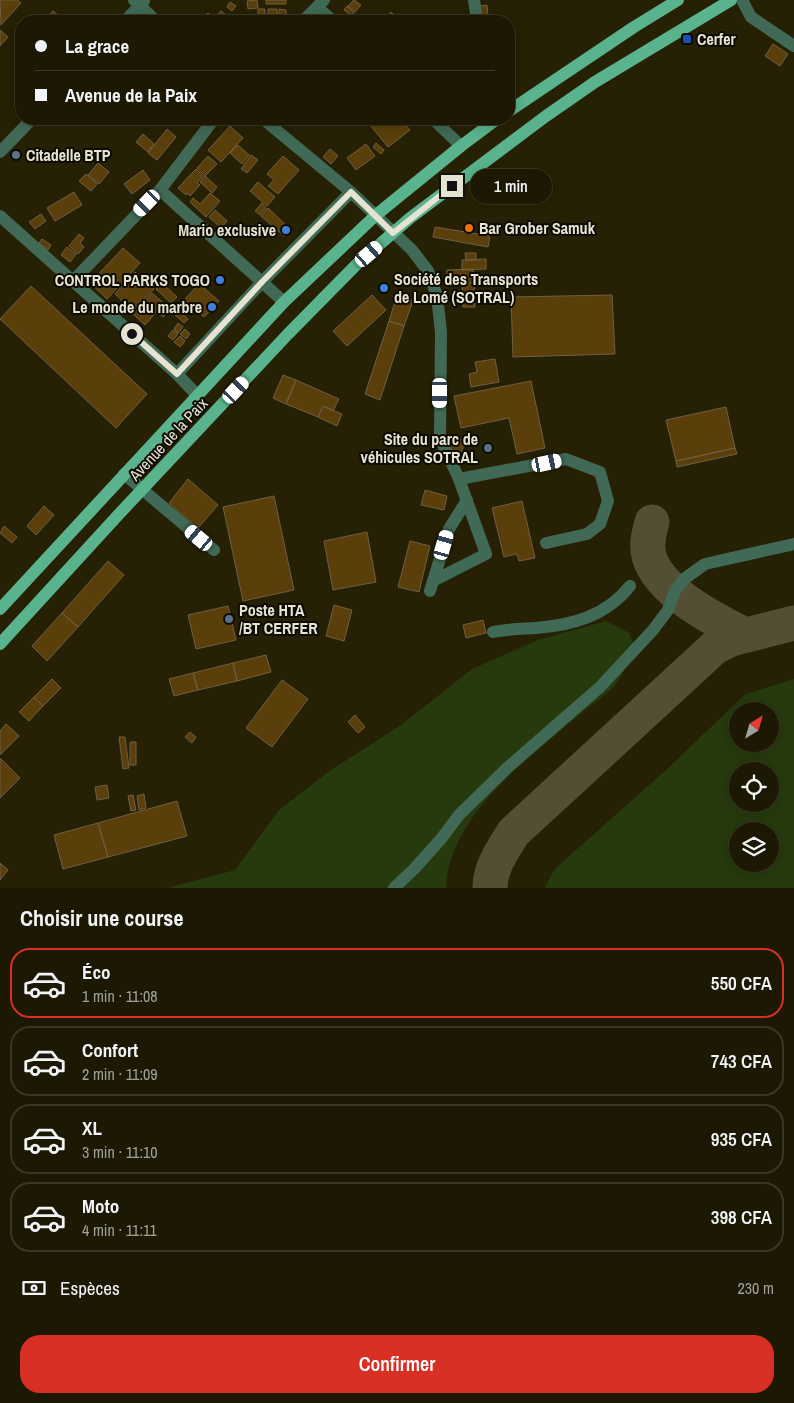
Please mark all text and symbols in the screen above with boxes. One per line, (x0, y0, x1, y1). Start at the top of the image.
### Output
place label: Cerfer (697, 28, 737, 50)
text: La grace (65, 33, 129, 59)
marker: Cerfer (681, 33, 693, 45)
text: Avenue de la Paix (65, 82, 197, 108)
place label: Citadelle BTP (26, 144, 111, 166)
marker: Citadelle BTP (10, 149, 22, 161)
callout: 1 min (470, 168, 552, 204)
route end (441, 175, 463, 197)
text: 1 min (494, 175, 528, 197)
car (131, 187, 162, 219)
place label: Bar Grober Samuk (479, 217, 596, 239)
place label: Mario exclusive (178, 219, 276, 241)
marker: Bar Grober Samuk (463, 222, 475, 234)
marker: Mario exclusive (280, 224, 292, 236)
car (352, 238, 385, 270)
place label: Société des Transports de Lomé (SOTRAL) (394, 268, 538, 308)
place label: CONTROL PARKS TOGO (55, 269, 210, 291)
marker: CONTROL PARKS TOGO (214, 274, 226, 286)
marker: Société des Transports de Lomé (SOTRAL) (378, 282, 390, 294)
place label: Le monde du marbre (72, 296, 202, 318)
marker: Le monde du marbre (206, 301, 218, 313)
route start (121, 323, 143, 345)
car (220, 374, 251, 406)
car (432, 378, 447, 408)
street label: Avenue de la Paix (123, 392, 213, 486)
place label: Site du parc de véhicules SOTRAL (361, 428, 478, 468)
marker: Site du parc de véhicules SOTRAL (482, 442, 494, 454)
car (530, 453, 563, 473)
car (182, 523, 215, 553)
car (432, 529, 455, 561)
place label: Poste HTA /BT CERFER (239, 599, 318, 639)
marker: Poste HTA /BT CERFER (223, 613, 235, 625)
north arrow (729, 702, 779, 752)
map controls (729, 702, 779, 872)
button: locate (729, 762, 779, 812)
button: layers (729, 822, 779, 872)
text: Choisir une course (20, 903, 183, 933)
text: Éco (82, 959, 111, 985)
icon: car (22, 961, 67, 1006)
text: 550 CFA (711, 970, 772, 996)
text: 1 min · 11:08 (82, 985, 158, 1007)
text: Confort (82, 1037, 138, 1063)
icon: car (22, 1039, 67, 1084)
text: 743 CFA (711, 1048, 772, 1074)
text: 2 min · 11:09 (82, 1063, 158, 1085)
text: XL (82, 1115, 102, 1141)
icon: car (22, 1117, 67, 1162)
text: 935 CFA (711, 1126, 772, 1152)
text: 3 min · 11:10 (82, 1141, 158, 1163)
text: Moto (82, 1193, 119, 1219)
icon: car (22, 1195, 67, 1240)
text: 398 CFA (711, 1204, 772, 1230)
text: 4 min · 11:11 (82, 1219, 157, 1241)
icon: cash (20, 1274, 48, 1302)
text: Espèces (60, 1275, 120, 1301)
text: 230 m (738, 1277, 774, 1299)
button: Confirmer (20, 1335, 774, 1393)

